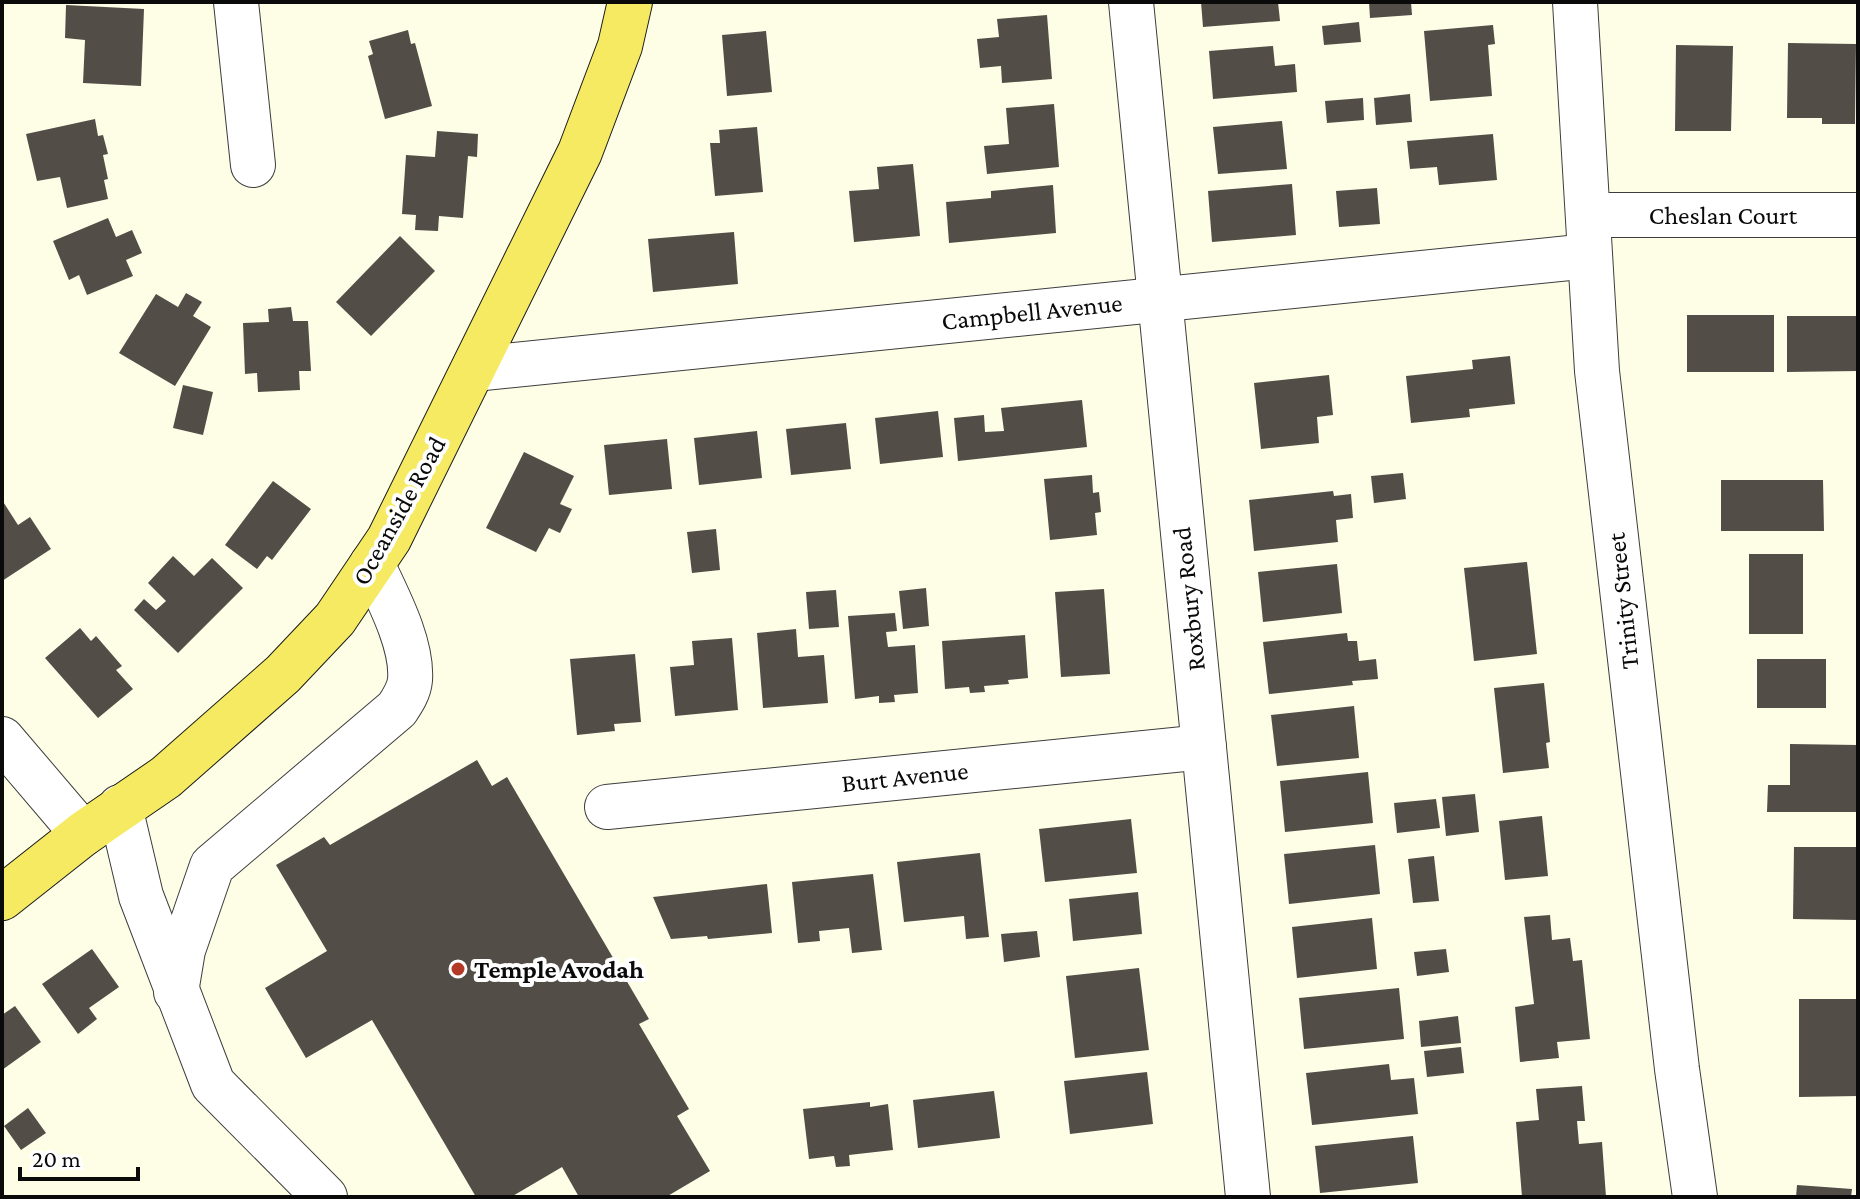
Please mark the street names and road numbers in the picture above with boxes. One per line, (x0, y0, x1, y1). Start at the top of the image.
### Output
street label: Cheslan Court (1649, 201, 1798, 230)
street label: Campbell Avenue (940, 288, 1124, 336)
street label: Oceanside Road (346, 431, 452, 590)
street label: Roxbury Road (1167, 525, 1211, 673)
street label: Trinity Street (1601, 531, 1645, 671)
street label: Burt Avenue (840, 756, 970, 798)

